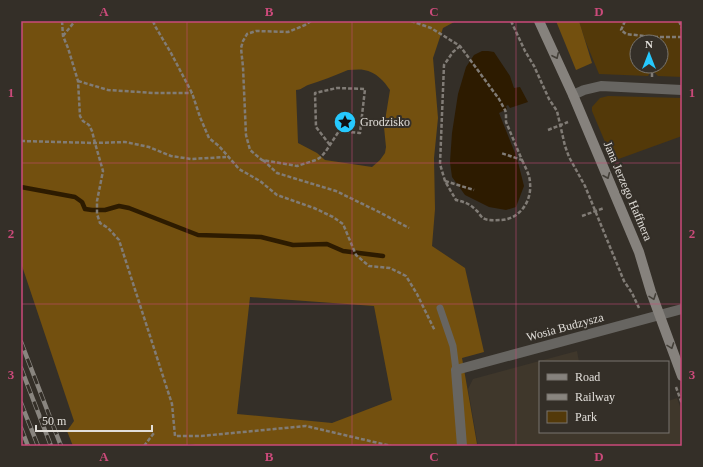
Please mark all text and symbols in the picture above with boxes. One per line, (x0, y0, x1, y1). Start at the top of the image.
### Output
text: A (99, 4, 109, 19)
text: B (265, 4, 274, 19)
text: C (429, 4, 439, 19)
text: D (594, 4, 604, 19)
north arrow (629, 34, 669, 74)
text: N (645, 38, 653, 50)
one-way arrow (551, 53, 559, 60)
text: 1 (8, 85, 14, 100)
text: 1 (689, 85, 695, 100)
place icon: Grodzisko (332, 109, 358, 135)
place label: Grodzisko (360, 115, 410, 129)
street label: Jana Jerzego Haffnera (601, 139, 655, 243)
one-way arrow (602, 171, 610, 179)
text: 2 (8, 226, 14, 241)
text: 2 (689, 226, 695, 241)
one-way arrow (648, 294, 656, 301)
street label: Wosia Budzysza (525, 310, 606, 344)
one-way arrow (666, 342, 674, 349)
legend (539, 361, 669, 433)
text: 3 (8, 367, 15, 382)
text: 3 (689, 367, 696, 382)
text: Road (575, 370, 600, 384)
text: Railway (575, 390, 615, 404)
scale bar (36, 407, 152, 433)
text: Park (575, 410, 597, 424)
text: 50 m (42, 414, 67, 428)
text: A (99, 449, 109, 464)
text: B (265, 449, 274, 464)
text: C (429, 449, 439, 464)
text: D (594, 449, 604, 464)

